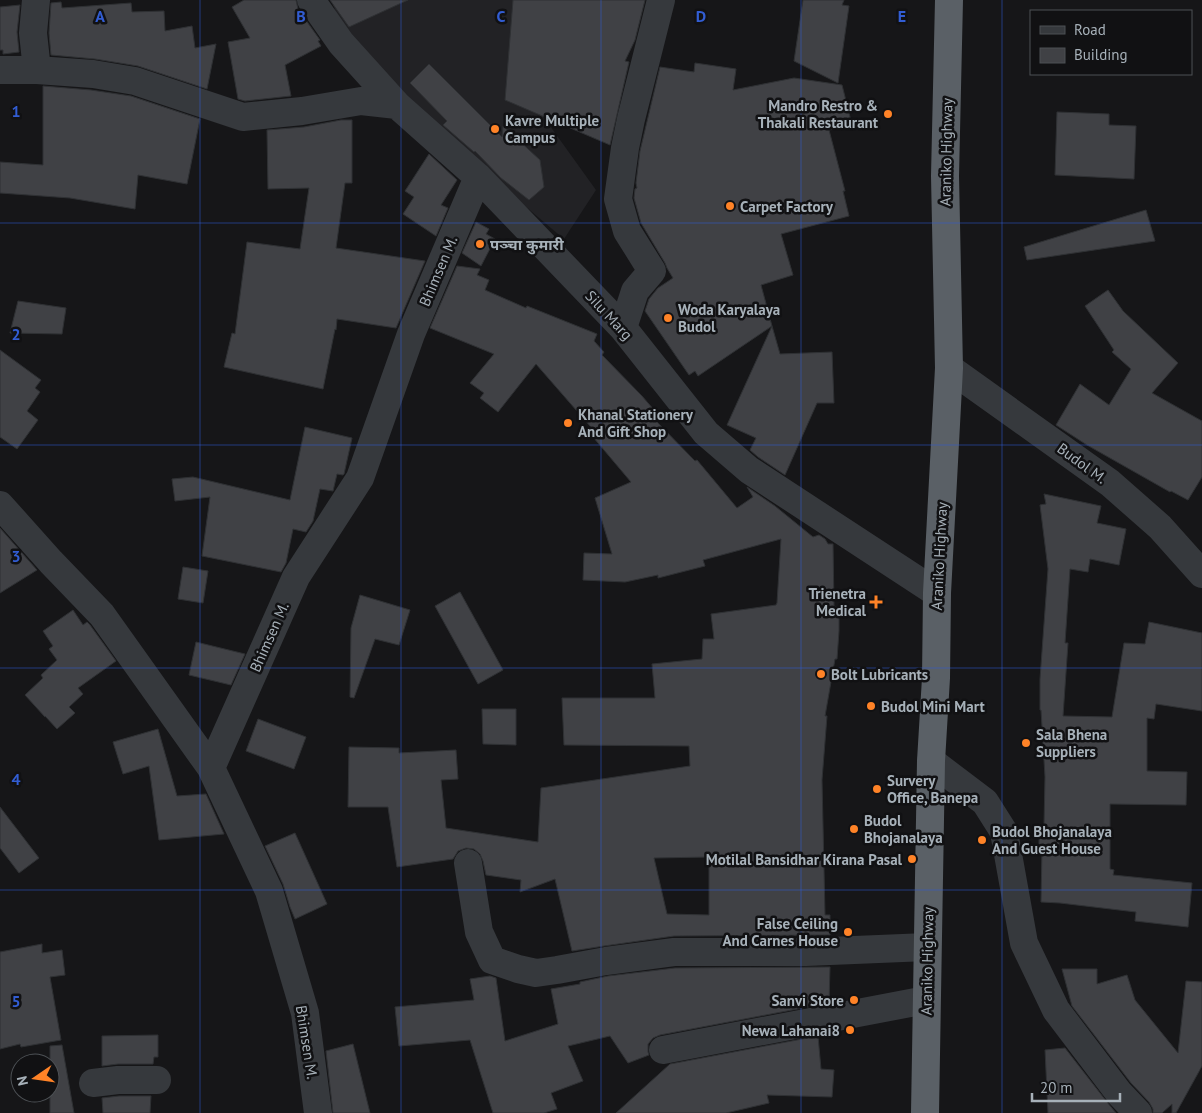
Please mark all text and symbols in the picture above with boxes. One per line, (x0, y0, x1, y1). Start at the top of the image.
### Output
text: A (95, 6, 105, 26)
text: B (296, 6, 306, 26)
text: C (497, 6, 506, 26)
text: D (696, 6, 706, 26)
text: E (898, 6, 906, 26)
legend (1030, 10, 1192, 75)
text: Road (1074, 20, 1106, 39)
text: Building (1074, 45, 1128, 64)
place label: Mandro Restro & Thakali Restaurant (758, 96, 879, 132)
street label: Araniko Highway (936, 98, 956, 206)
text: 1 (11, 101, 21, 121)
marker: Mandro Restro & Thakali Restaurant (882, 108, 894, 120)
place label: Kavre Multiple Campus (505, 111, 600, 147)
marker: Kavre Multiple Campus (489, 123, 501, 135)
place label: Carpet Factory (740, 197, 834, 216)
marker: Carpet Factory (724, 200, 736, 212)
street label: Bhimsen M. (415, 233, 461, 309)
place label: पञ्चा कुमारी (490, 235, 564, 255)
marker: पञ्चा कुमारी (474, 238, 486, 250)
street label: Silu Marg (581, 286, 637, 344)
place label: Woda Karyalaya Budol (678, 300, 780, 336)
marker: Woda Karyalaya Budol (662, 312, 674, 324)
text: 2 (11, 324, 21, 344)
place label: Khanal Stationery And Gift Shop (578, 405, 694, 441)
marker: Khanal Stationery And Gift Shop (562, 417, 574, 429)
street label: Budol M. (1054, 439, 1110, 487)
street label: Araniko Highway (927, 501, 951, 611)
text: 3 (11, 546, 21, 566)
place label: Trienetra Medical (808, 584, 867, 620)
marker: Trienetra Medical (870, 596, 882, 608)
street label: Bhimsen M. (245, 599, 293, 675)
place label: Bolt Lubricants (831, 665, 928, 684)
marker: Bolt Lubricants (815, 668, 827, 680)
place label: Budol Mini Mart (881, 697, 985, 716)
marker: Budol Mini Mart (865, 700, 877, 712)
place label: Sala Bhena Suppliers (1036, 725, 1107, 761)
marker: Sala Bhena Suppliers (1020, 737, 1032, 749)
text: 4 (11, 769, 21, 789)
place label: Survery Office, Banepa (887, 771, 978, 807)
marker: Survery Office, Banepa (871, 783, 883, 795)
place label: Budol Bhojanalaya (864, 811, 943, 847)
place label: Budol Bhojanalaya And Guest House (992, 822, 1112, 858)
marker: Budol Bhojanalaya (848, 823, 860, 835)
marker: Budol Bhojanalaya And Guest House (976, 834, 988, 846)
place label: Motilal Bansidhar Kirana Pasal (706, 850, 903, 869)
marker: Motilal Bansidhar Kirana Pasal (906, 853, 918, 865)
street label: Araniko Highway (917, 907, 937, 1015)
place label: False Ceiling And Carnes House (722, 914, 838, 950)
marker: False Ceiling And Carnes House (842, 926, 854, 938)
text: 5 (11, 991, 21, 1011)
place label: Sanvi Store (771, 991, 844, 1010)
marker: Sanvi Store (848, 994, 860, 1006)
street label: Bhimsen M. (292, 1004, 322, 1080)
place label: Newa Lahanai8 (742, 1021, 840, 1040)
marker: Newa Lahanai8 (844, 1024, 856, 1036)
north arrow (10, 1053, 60, 1103)
scale bar (1032, 1070, 1120, 1102)
text: N (13, 1074, 32, 1087)
text: 20 m (1040, 1078, 1073, 1097)

